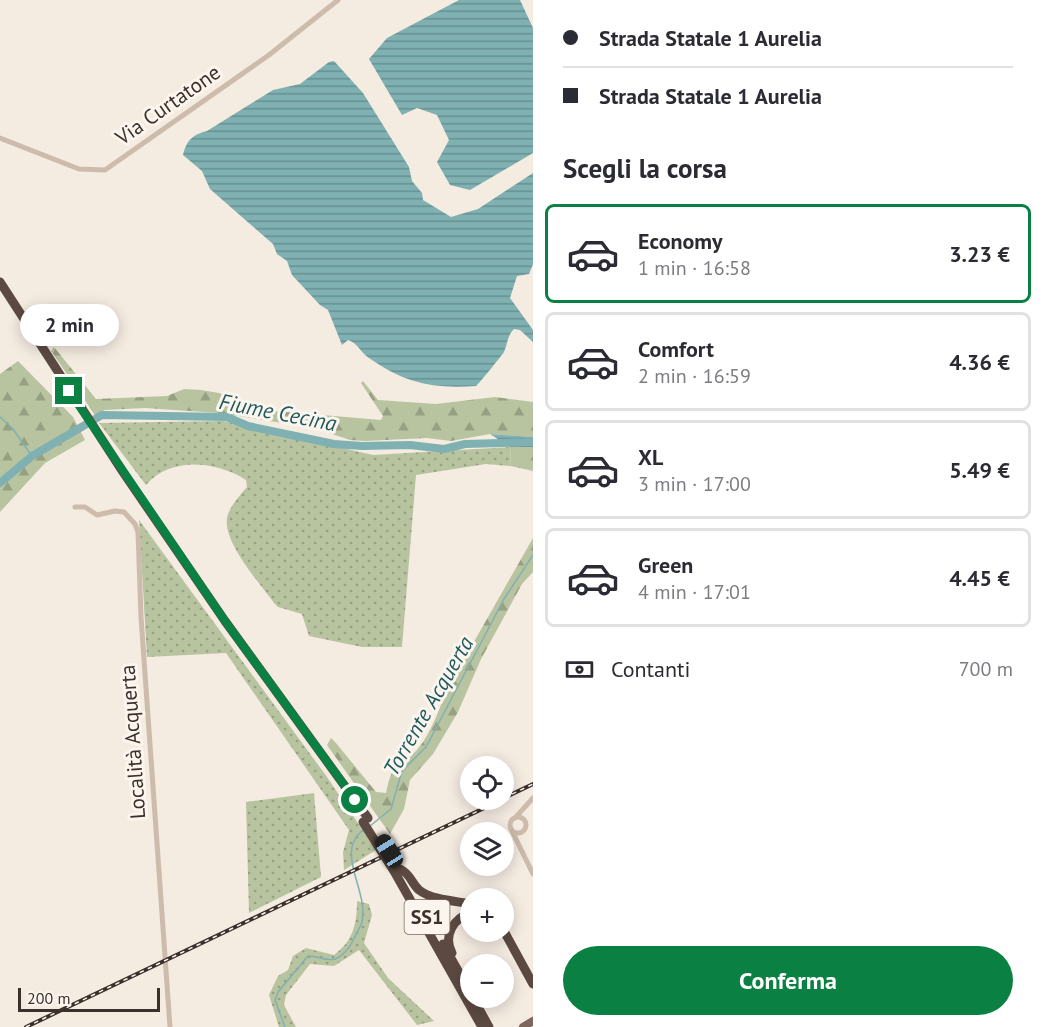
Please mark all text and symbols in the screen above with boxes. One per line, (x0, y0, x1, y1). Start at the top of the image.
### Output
text: Strada Statale 1 Aurelia (599, 24, 822, 52)
street label: Via Curtatone (109, 59, 225, 151)
text: Strada Statale 1 Aurelia (599, 82, 822, 110)
text: Scegli la corsa (563, 151, 727, 185)
icon: car (566, 227, 620, 281)
text: Economy (638, 227, 722, 255)
text: 3.23 € (949, 240, 1010, 268)
text: 1 min · 16:58 (638, 255, 751, 281)
callout: 2 min (20, 304, 118, 346)
text: 2 min (45, 312, 94, 338)
icon: car (566, 335, 620, 389)
text: Comfort (638, 335, 714, 363)
text: 4.36 € (949, 348, 1010, 376)
text: 2 min · 16:59 (638, 363, 751, 389)
route end (55, 377, 82, 404)
water label: Fiume Cecina (217, 387, 339, 437)
icon: car (566, 443, 620, 497)
text: XL (638, 443, 663, 471)
text: 5.49 € (949, 456, 1010, 484)
text: 3 min · 17:00 (638, 471, 751, 497)
icon: car (566, 551, 620, 605)
text: Green (638, 551, 693, 579)
text: 4.45 € (949, 564, 1010, 592)
text: 4 min · 17:01 (638, 579, 751, 605)
water label: Torrente Acquerta (377, 631, 479, 781)
icon: cash (563, 653, 596, 686)
text: Contanti (611, 655, 690, 683)
text: 700 m (959, 656, 1013, 682)
street label: Località Acquerta (114, 664, 151, 820)
map controls (460, 756, 514, 1008)
button: locate (460, 756, 514, 810)
route start (341, 786, 368, 813)
button: layers (460, 822, 514, 876)
car (372, 831, 406, 871)
button: + (460, 888, 514, 942)
road number: SS1 (404, 900, 450, 934)
button: Conferma (563, 946, 1013, 1015)
button: − (460, 954, 514, 1008)
scale bar (18, 985, 160, 1012)
text: 200 m (27, 988, 70, 1008)

